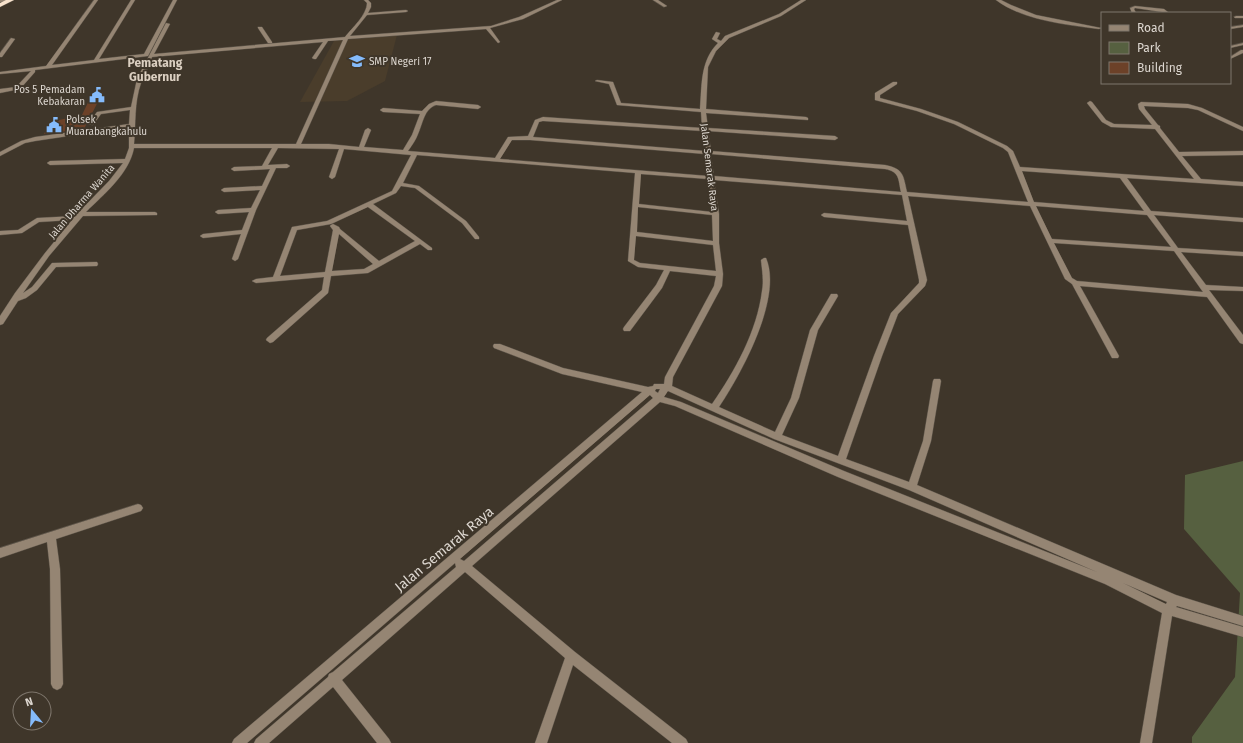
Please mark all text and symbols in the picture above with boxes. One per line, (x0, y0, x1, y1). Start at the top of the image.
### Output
legend (1101, 12, 1231, 84)
text: Road (1137, 21, 1165, 35)
text: Park (1137, 41, 1161, 55)
school or university icon: SMP Negeri 17 (348, 52, 366, 70)
district label: Pematang Gubernur (128, 56, 183, 84)
place label: SMP Negeri 17 (369, 56, 432, 68)
text: Building (1137, 61, 1183, 75)
place label: Pos 5 Pemadam Kebakaran (14, 84, 85, 108)
public building icon: Pos 5 Pemadam Kebakaran (88, 86, 106, 104)
place label: Polsek Muarabangkahulu (66, 114, 147, 138)
public building icon: Polsek Muarabangkahulu (45, 116, 63, 134)
street label: Jalan Semarak Raya (698, 123, 720, 212)
street label: Jalan Dharma Wanita (46, 162, 117, 241)
street label: Jalan Semarak Raya (392, 503, 497, 596)
north arrow (12, 691, 52, 731)
text: N (24, 695, 35, 709)

